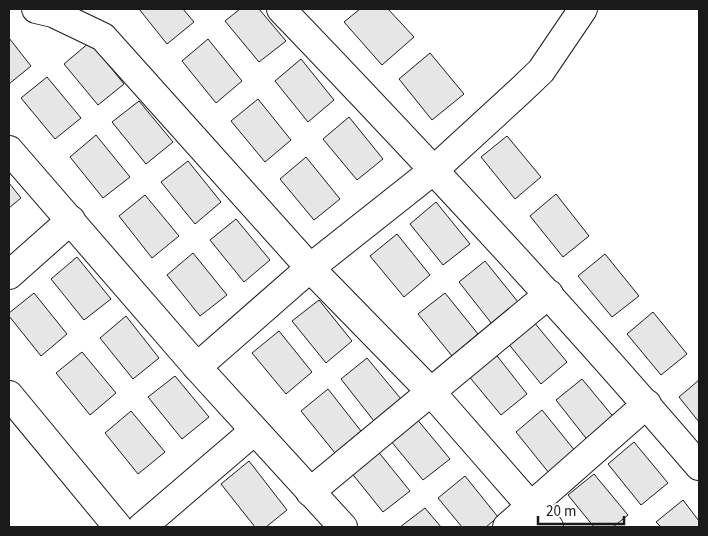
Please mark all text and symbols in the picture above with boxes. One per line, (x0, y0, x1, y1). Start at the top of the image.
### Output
scale bar (538, 494, 624, 526)
text: 20 m (546, 501, 576, 522)

